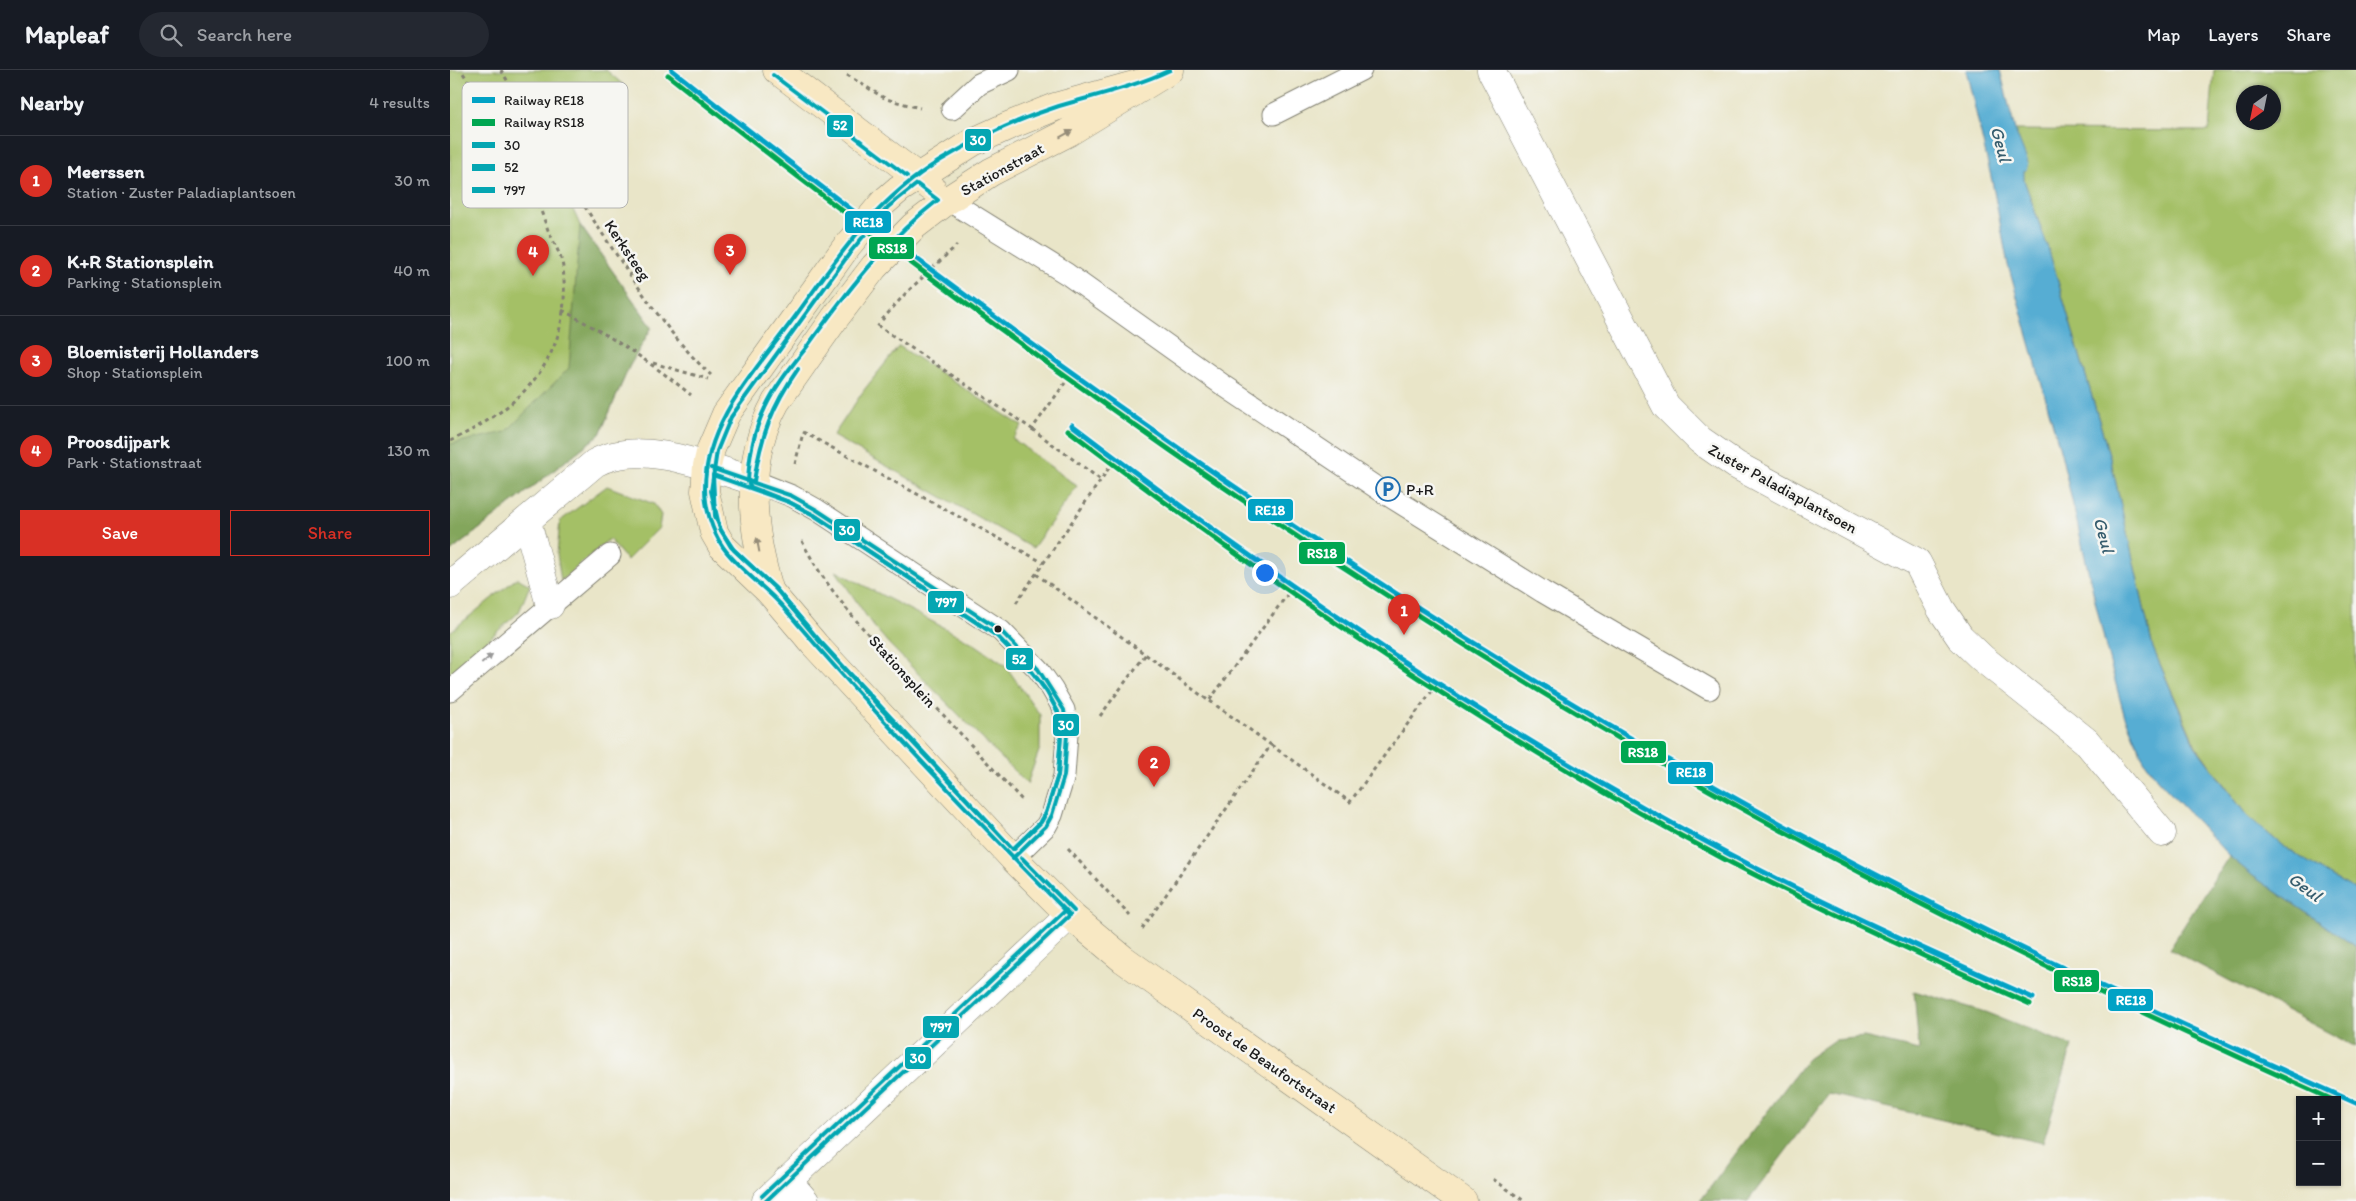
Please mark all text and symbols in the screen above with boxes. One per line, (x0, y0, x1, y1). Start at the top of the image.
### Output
search box (139, 12, 489, 57)
text: Mapleaf (25, 20, 109, 49)
icon: search (157, 21, 185, 49)
text: Search here (197, 23, 292, 46)
text: Map (2147, 24, 2180, 46)
text: Layers (2208, 24, 2258, 46)
text: Share (2286, 24, 2331, 46)
legend (462, 82, 628, 208)
north arrow (2236, 85, 2281, 130)
text: Nearby (20, 90, 84, 115)
text: Railway RE18 (504, 92, 585, 109)
text: 4 results (369, 93, 430, 112)
text: Railway RS18 (504, 114, 585, 131)
line badge: 52 (826, 114, 854, 138)
text: 52 (833, 117, 848, 134)
water label: Geul (1986, 124, 2017, 166)
line badge: 30 (964, 128, 992, 152)
one-way arrow (1060, 129, 1073, 138)
text: 30 (970, 132, 986, 149)
text: 30 (504, 137, 520, 154)
street label: Stationstraat (957, 139, 1047, 200)
text: 52 (504, 159, 519, 176)
text: Meerssen (67, 160, 144, 183)
text: 1 (32, 171, 40, 190)
text: 30 m (394, 171, 430, 190)
text: 797 (504, 182, 525, 199)
text: Station · Zuster Paladiaplantsoen (67, 183, 296, 202)
line badge: RE18 (844, 210, 892, 234)
text: RE18 (853, 214, 884, 231)
street label: Kerksteeg (600, 216, 655, 285)
pin: 3 (714, 234, 746, 275)
pin: 4 (517, 235, 549, 276)
line badge: RS18 (868, 236, 915, 260)
text: RS18 (877, 240, 908, 257)
text: K+R Stationsplein (67, 250, 213, 273)
text: 2 (32, 261, 40, 280)
text: 40 m (393, 261, 430, 280)
text: Parking · Stationsplein (67, 273, 222, 292)
text: Bloemisterij Hollanders (67, 340, 259, 363)
text: 3 (32, 351, 40, 370)
text: 100 m (386, 351, 430, 370)
text: Shop · Stationsplein (67, 363, 203, 382)
text: Proosdijpark (67, 430, 170, 453)
street label: Zuster Paladiaplantsoen (1705, 440, 1861, 538)
text: 4 (31, 441, 41, 460)
text: 130 m (387, 441, 430, 460)
text: Park · Stationstraat (67, 453, 202, 472)
parking icon: P+R (1375, 476, 1401, 502)
place label: P+R (1406, 480, 1434, 499)
line badge: RE18 (1247, 498, 1294, 522)
text: RE18 (1255, 502, 1286, 519)
button: Save (20, 510, 220, 556)
button: Share (230, 510, 430, 556)
water label: Geul (2089, 515, 2120, 557)
line badge: 30 (833, 518, 861, 542)
text: 30 (839, 522, 855, 539)
one-way arrow (753, 537, 761, 553)
line badge: RS18 (1298, 541, 1346, 565)
text: RS18 (1307, 545, 1338, 562)
your location (1252, 560, 1278, 586)
line badge: 797 (927, 590, 965, 614)
text: 797 (934, 594, 957, 611)
pin: 1 (1388, 594, 1420, 635)
unlabelled marker (993, 624, 1003, 634)
street label: Stationsplein (865, 631, 940, 711)
line badge: 52 (1005, 647, 1034, 671)
text: 52 (1012, 651, 1027, 668)
one-way arrow (481, 654, 493, 665)
line badge: 30 (1052, 713, 1080, 737)
text: 30 (1058, 717, 1074, 734)
line badge: RS18 (1620, 740, 1667, 764)
text: RS18 (1628, 744, 1659, 761)
pin: 2 (1138, 746, 1170, 787)
line badge: RE18 (1667, 761, 1714, 785)
text: RE18 (1676, 764, 1707, 781)
water label: Geul (2284, 868, 2328, 908)
line badge: RS18 (2053, 969, 2100, 993)
text: RS18 (2062, 973, 2093, 990)
line badge: RE18 (2107, 988, 2154, 1012)
text: RE18 (2116, 992, 2147, 1009)
street label: Proost de Beaufortstraat (1189, 1004, 1340, 1117)
line badge: 797 (922, 1015, 960, 1039)
text: 797 (929, 1019, 952, 1036)
line badge: 30 (904, 1046, 932, 1070)
text: 30 (910, 1050, 926, 1067)
map controls (2296, 1096, 2341, 1186)
button: + (2296, 1096, 2341, 1141)
button: − (2296, 1141, 2341, 1186)

